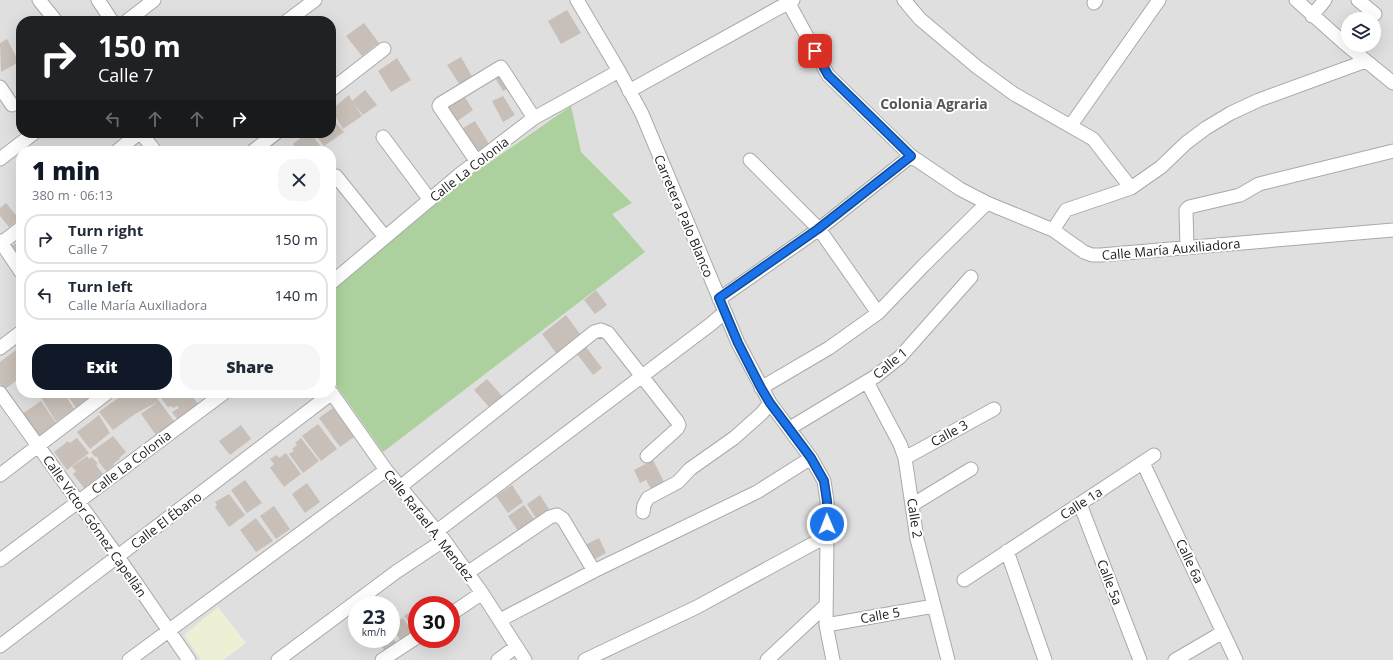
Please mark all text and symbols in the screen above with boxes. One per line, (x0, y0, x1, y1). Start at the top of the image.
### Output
map controls (1341, 12, 1381, 52)
button: layers (1341, 12, 1381, 52)
text: 150 m (98, 27, 181, 65)
icon: right (32, 32, 84, 84)
pin (798, 34, 832, 68)
icon: arrive (804, 40, 826, 62)
text: Calle 7 (98, 63, 154, 87)
district label: Colonia Agraria (880, 94, 988, 113)
icon: left (102, 108, 124, 130)
icon: ahead (144, 108, 166, 130)
icon: ahead (186, 108, 208, 130)
icon: right (228, 108, 250, 130)
street label: Calle La Colonia (426, 132, 512, 206)
street label: Carretera Palo Blanco (650, 152, 718, 280)
text: 1 min (32, 154, 100, 187)
button: close (278, 159, 320, 201)
text: 380 m · 06:13 (32, 186, 113, 204)
text: Turn right (68, 220, 143, 240)
icon: right (34, 228, 56, 250)
text: 150 m (274, 229, 318, 249)
street label: Calle María Auxiliadora (1101, 234, 1241, 264)
text: Calle 7 (68, 240, 108, 258)
text: Turn left (68, 276, 133, 296)
icon: left (34, 284, 56, 306)
text: 140 m (274, 285, 318, 305)
text: Calle María Auxiliadora (68, 296, 207, 314)
street label: Calle 1 (869, 343, 911, 383)
button: Exit (32, 344, 172, 390)
button: Share (180, 344, 320, 390)
street label: Calle 3 (927, 415, 971, 451)
street label: Calle La Colonia (87, 426, 175, 498)
street label: Calle Víctor Gómez Capellán (39, 451, 151, 601)
street label: Calle Rafael A. Mendez (380, 466, 478, 584)
street label: Calle 1a (1056, 483, 1106, 523)
street label: Calle El Ébano (127, 487, 205, 553)
street label: Calle 2 (903, 497, 927, 539)
position arrow (806, 503, 848, 545)
street label: Calle 6a (1172, 536, 1208, 586)
street label: Calle 5a (1093, 557, 1127, 607)
speed limit sign: 30 (408, 596, 460, 648)
text: 23 (363, 603, 385, 630)
street label: Calle 5 (859, 603, 901, 627)
text: km/h (362, 625, 386, 639)

